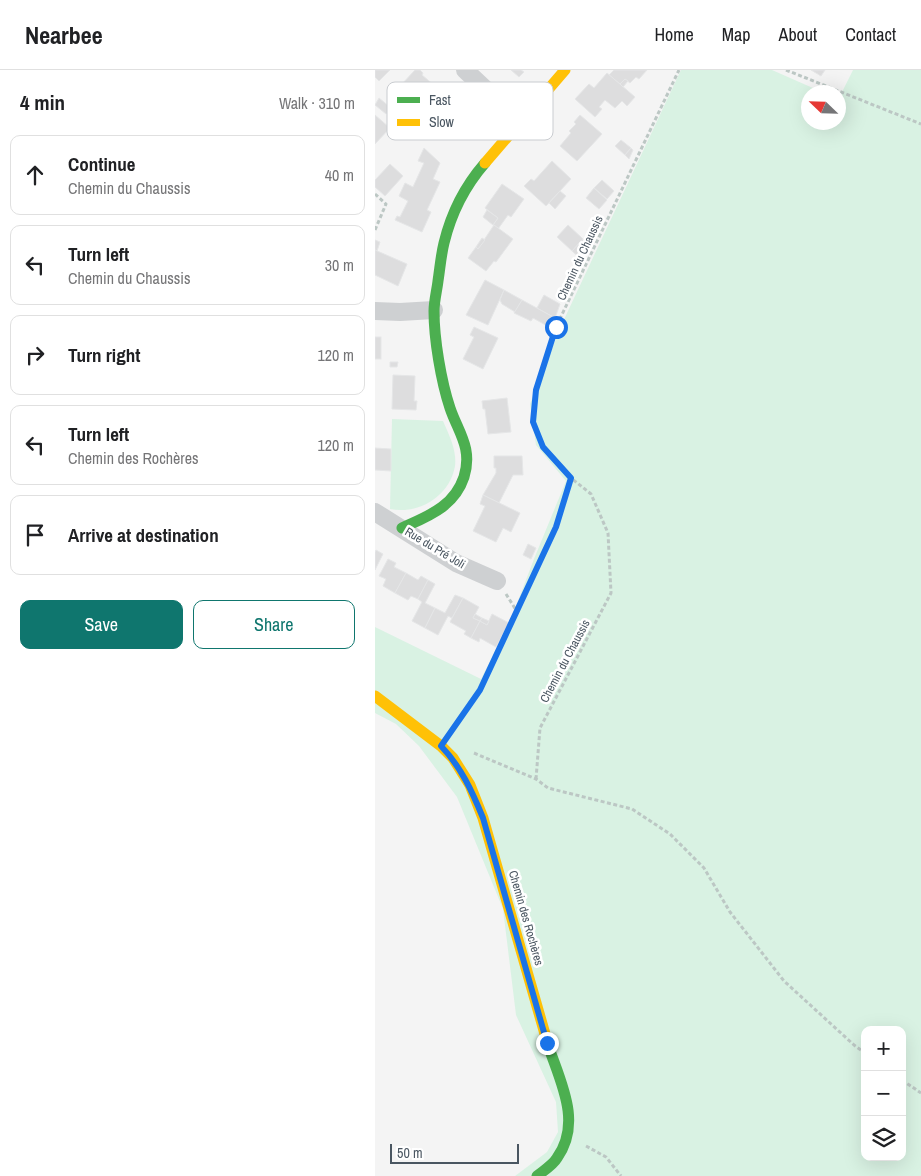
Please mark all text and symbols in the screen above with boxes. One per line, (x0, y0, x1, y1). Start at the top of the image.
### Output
text: Nearbee (25, 19, 103, 51)
text: Home (654, 22, 694, 47)
text: Map (722, 22, 751, 47)
text: About (779, 22, 817, 47)
text: Contact (845, 22, 896, 47)
legend (387, 82, 553, 140)
north arrow (801, 85, 846, 130)
text: 4 min (20, 88, 65, 117)
text: Fast (429, 91, 451, 109)
text: Walk · 310 m (279, 92, 355, 114)
text: Slow (429, 113, 455, 131)
text: Continue (68, 151, 136, 177)
icon: ahead (21, 161, 49, 189)
text: 40 m (325, 164, 354, 186)
text: Chemin du Chaussis (68, 177, 191, 199)
street label: Chemin du Chaussis (553, 213, 607, 303)
text: Turn left (68, 241, 129, 267)
icon: left (21, 251, 49, 279)
text: 30 m (325, 254, 354, 276)
text: Chemin du Chaussis (68, 267, 191, 289)
route start (545, 316, 568, 339)
icon: right (21, 341, 49, 369)
text: Turn right (68, 342, 140, 368)
text: 120 m (318, 344, 354, 366)
text: Turn left (68, 421, 129, 447)
icon: left (21, 431, 49, 459)
text: 120 m (318, 434, 354, 456)
text: Chemin des Rochères (68, 447, 199, 469)
icon: arrive (21, 521, 49, 549)
text: Arrive at destination (68, 522, 219, 548)
street label: Rue du Pré Joli (402, 524, 468, 572)
button: Save (20, 600, 183, 649)
button: Share (193, 600, 355, 649)
street label: Chemin du Chaussis (536, 617, 594, 705)
street label: Chemin des Rochères (505, 869, 547, 967)
map controls (861, 1026, 906, 1161)
button: + (861, 1026, 906, 1071)
route end (536, 1032, 559, 1055)
button: − (861, 1071, 906, 1116)
button: layers (861, 1116, 906, 1161)
scale bar (390, 1141, 519, 1164)
text: 50 m (397, 1144, 423, 1162)

